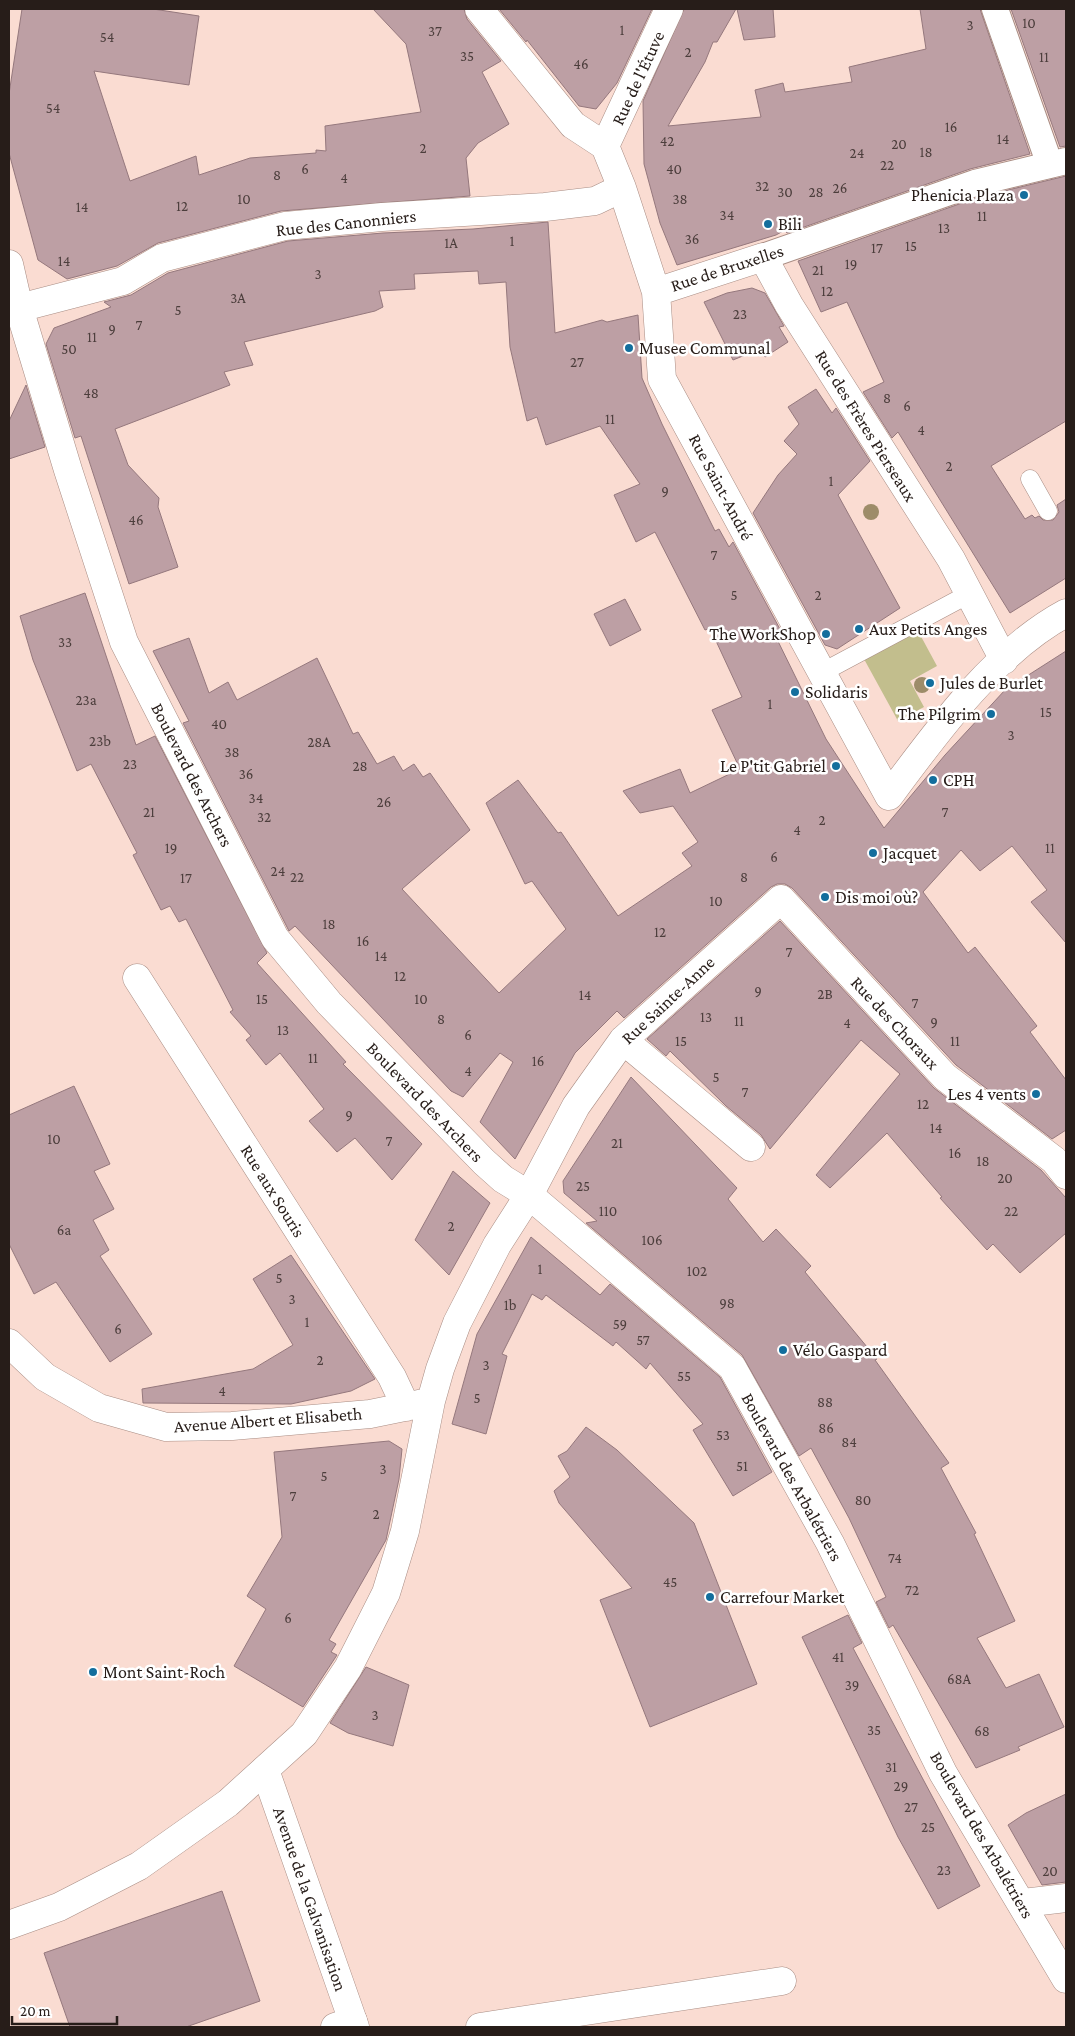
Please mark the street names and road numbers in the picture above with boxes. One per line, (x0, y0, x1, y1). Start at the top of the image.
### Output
street label: Rue de l'Étuve (608, 28, 669, 128)
street label: Rue des Canonniers (275, 206, 417, 240)
street label: Rue de Bruxelles (668, 240, 786, 296)
street label: Rue des Frères Pierseaux (811, 347, 921, 506)
street label: Rue Saint-André (685, 430, 757, 544)
street label: Boulevard des Archers (147, 700, 237, 850)
street label: Rue Sainte-Anne (617, 952, 719, 1048)
street label: Rue des Choraux (847, 972, 944, 1074)
street label: Boulevard des Archers (363, 1038, 487, 1166)
street label: Rue aux Souris (237, 1141, 309, 1241)
street label: Boulevard des Arbalétriers (737, 1389, 847, 1565)
street label: Avenue Albert et Elisabeth (173, 1403, 363, 1437)
street label: Boulevard des Arbalétriers (926, 1748, 1038, 1922)
street label: Avenue de la Galvanisation (269, 1804, 351, 1994)

